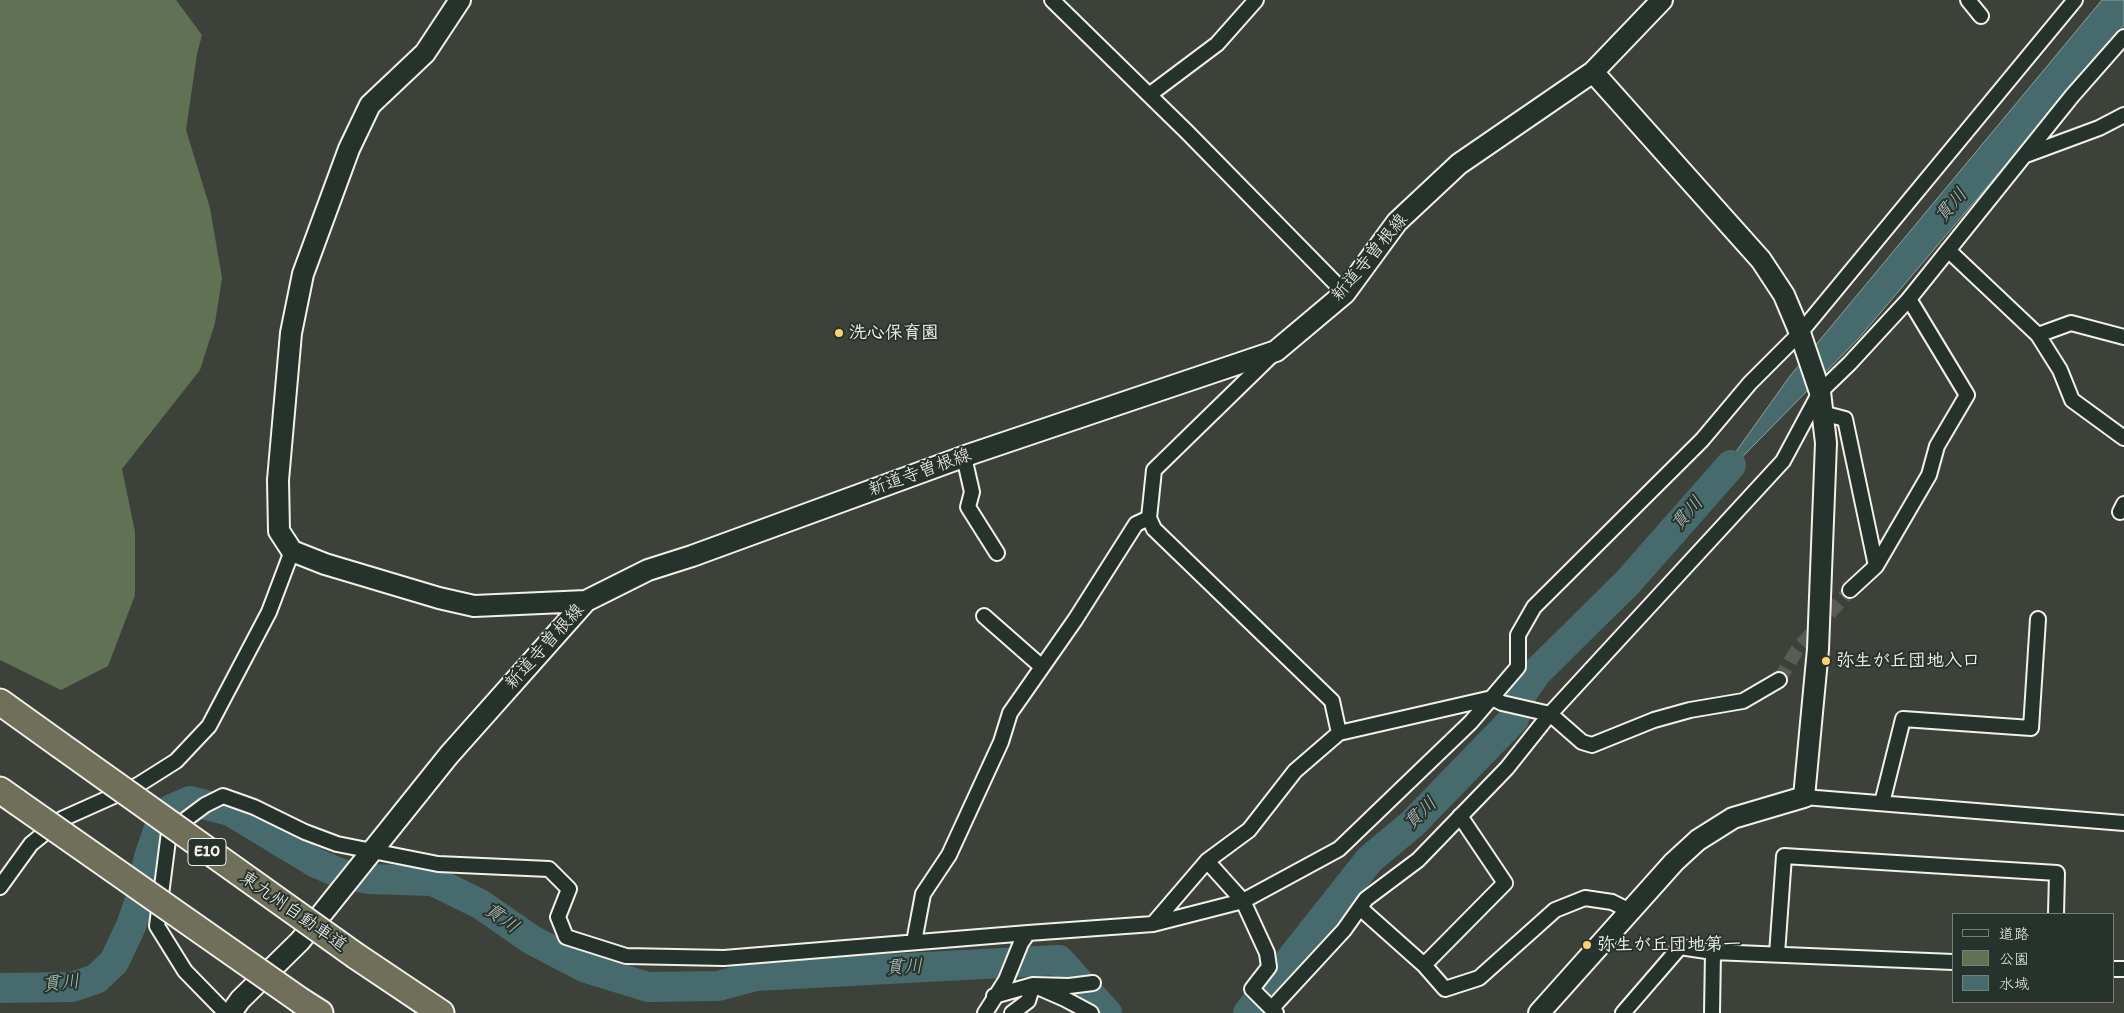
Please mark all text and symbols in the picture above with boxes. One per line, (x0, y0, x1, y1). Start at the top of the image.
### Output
water label: 貫川 (1931, 184, 1973, 228)
street label: 新道寺曽根線 (1327, 210, 1413, 306)
place label: 洗心保育園 (849, 322, 939, 344)
marker: 洗心保育園 (833, 327, 845, 339)
street label: 新道寺曽根線 (866, 444, 974, 502)
water label: 貫川 (1667, 492, 1709, 536)
street label: 新道寺曽根線 (501, 600, 589, 694)
place label: 弥生が丘団地入口 (1836, 650, 1980, 672)
marker: 弥生が丘団地入口 (1820, 655, 1832, 667)
water label: 貫川 (1399, 793, 1443, 835)
road number: E10 (188, 839, 226, 866)
street label: 東九州自動車道 (235, 867, 351, 957)
water label: 貫川 (479, 899, 523, 939)
legend (1952, 913, 2114, 1003)
text: 道路 (1999, 925, 2029, 943)
place label: 弥生が丘団地第一 (1597, 934, 1741, 956)
marker: 弥生が丘団地第一 (1581, 939, 1593, 951)
text: 公園 (1999, 950, 2029, 968)
water label: 貫川 (884, 956, 924, 980)
water label: 貫川 (41, 971, 81, 997)
text: 水域 (1999, 975, 2029, 993)

